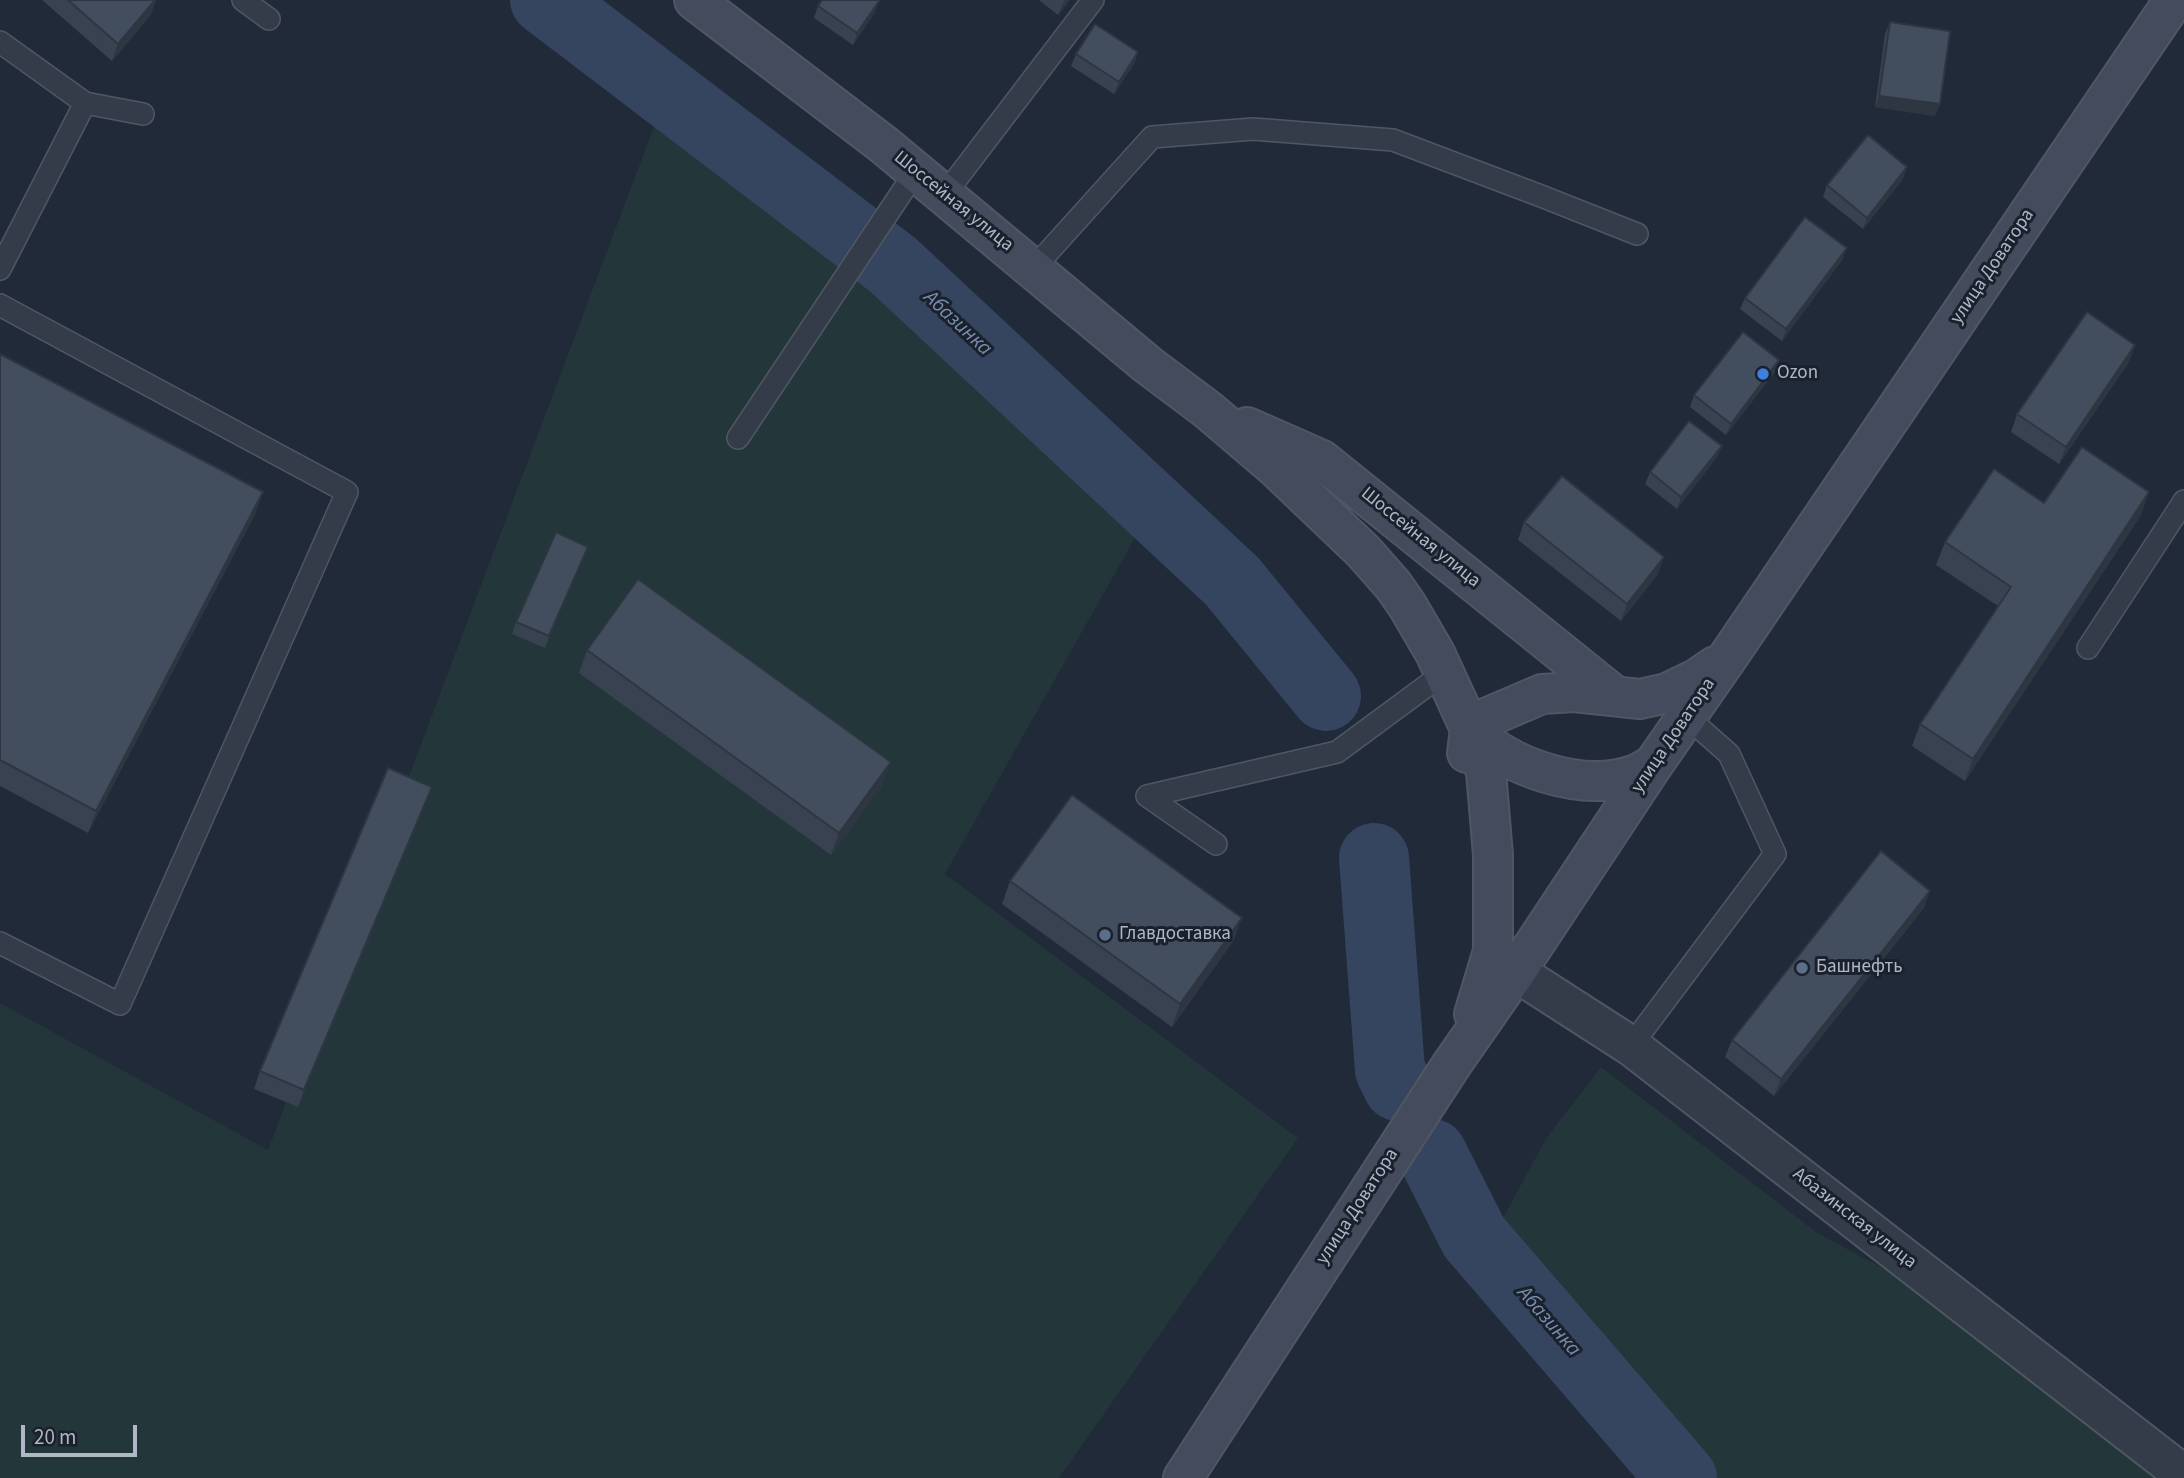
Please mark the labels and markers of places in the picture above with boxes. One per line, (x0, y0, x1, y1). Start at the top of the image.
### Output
place label: Ozon (1777, 363, 1818, 385)
marker: Ozon (1755, 366, 1771, 382)
place label: Главдоставка (1119, 924, 1231, 946)
marker: Главдоставка (1097, 927, 1113, 943)
place label: Башнефть (1816, 957, 1903, 979)
marker: Башнефть (1794, 960, 1810, 976)

